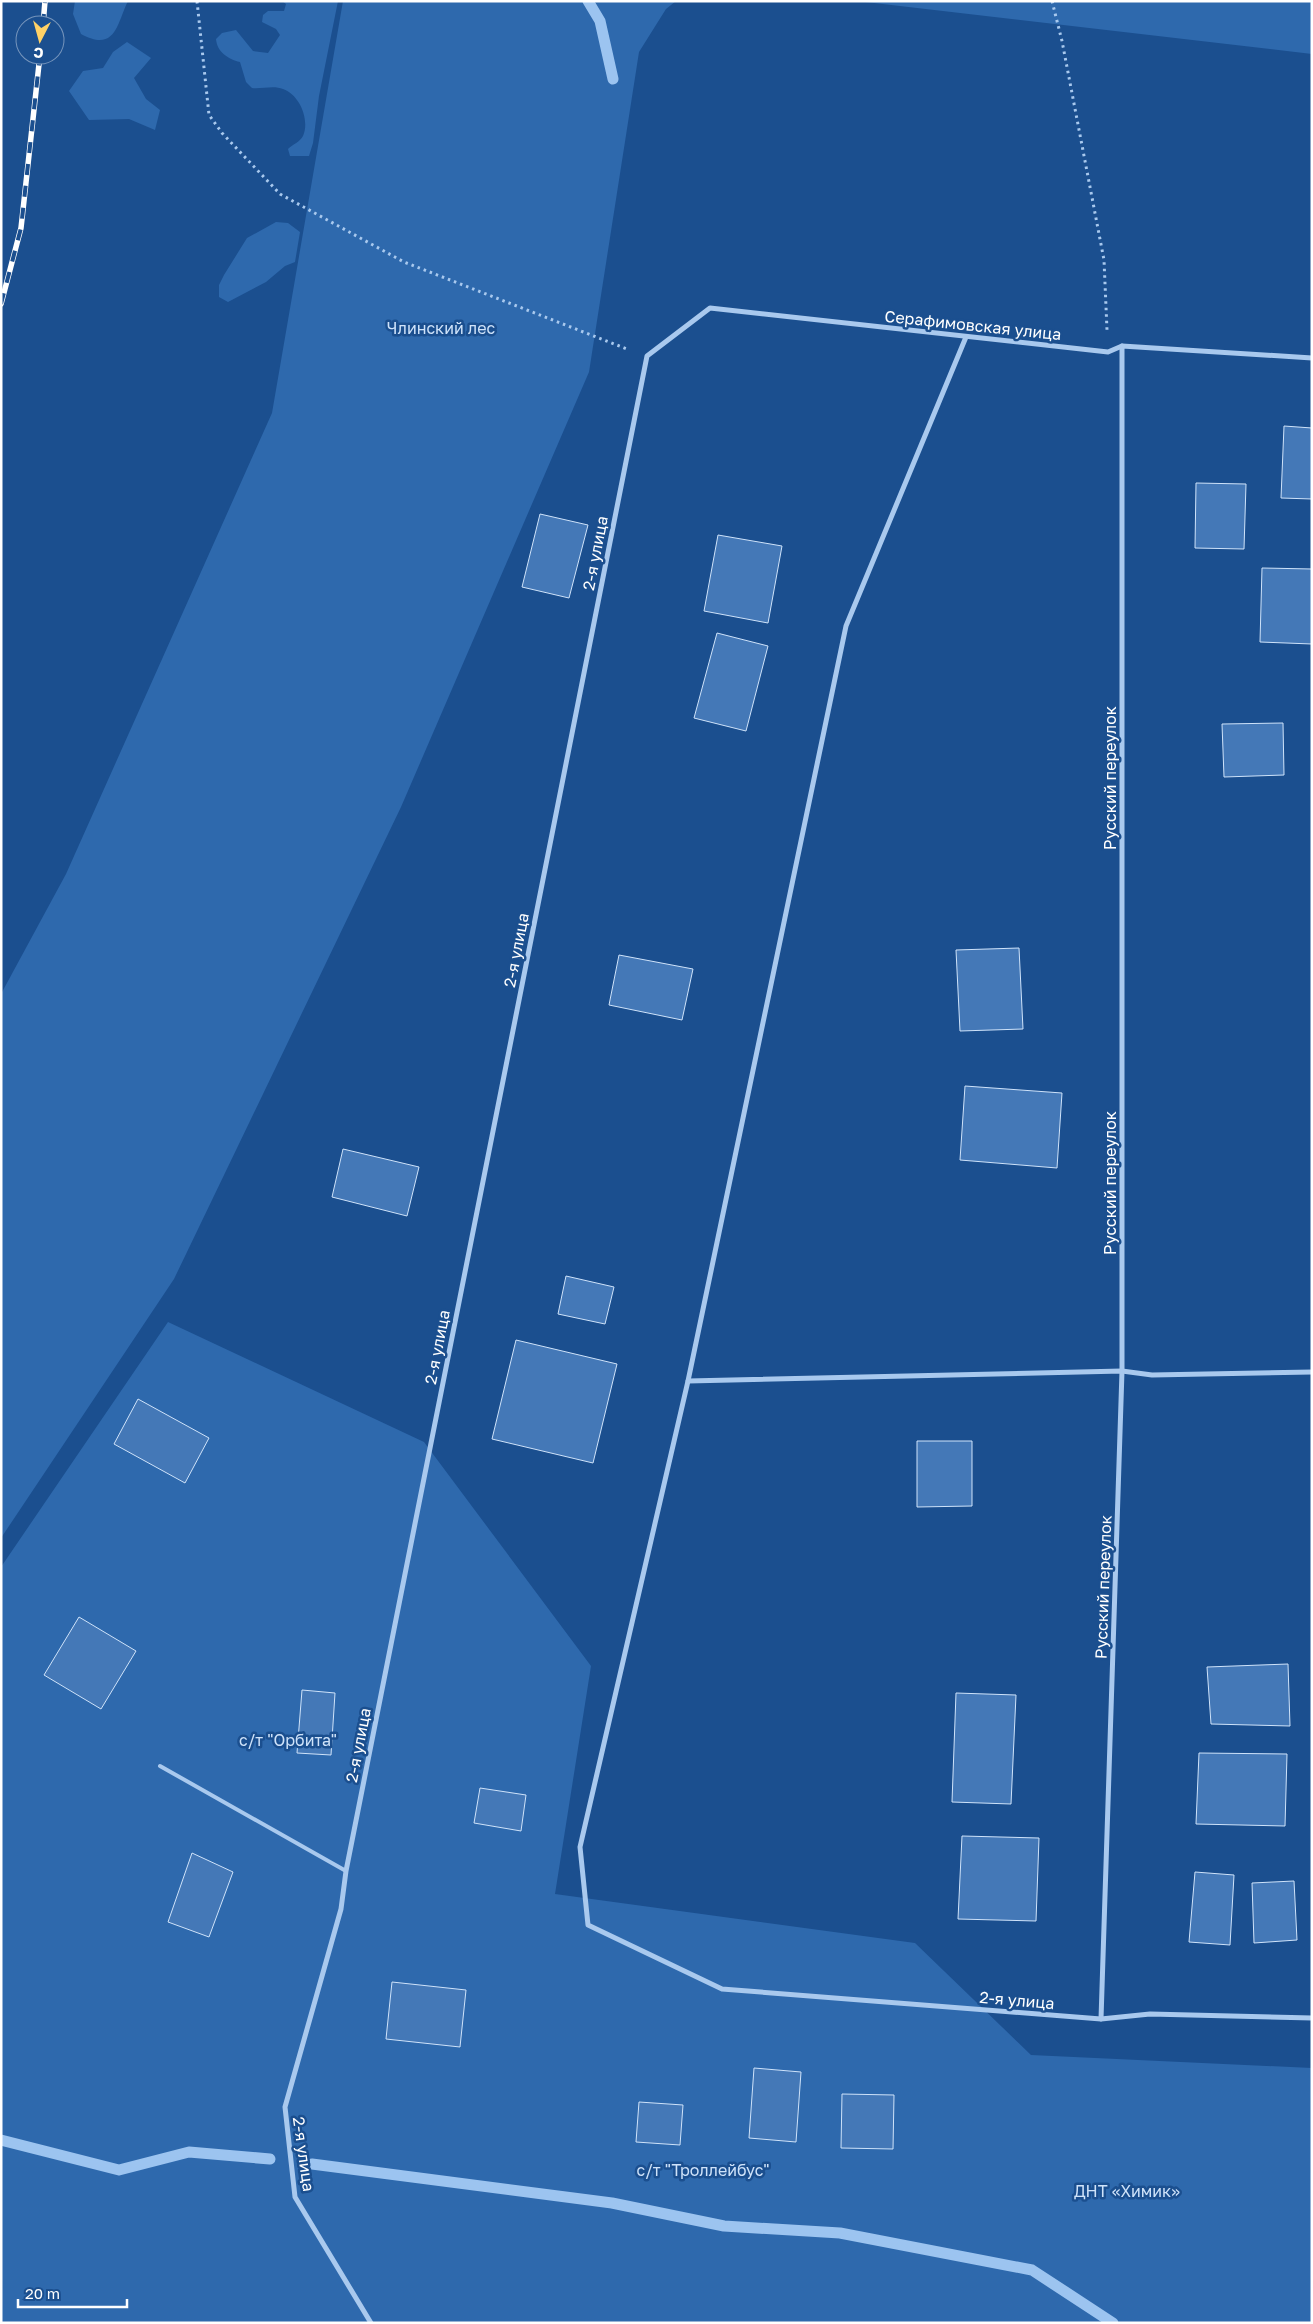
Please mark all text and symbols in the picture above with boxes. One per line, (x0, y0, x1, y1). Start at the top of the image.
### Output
north arrow (15, 15, 65, 65)
text: С (33, 44, 44, 62)
street label: Серафимовская улица (884, 306, 1062, 344)
park label: Члинский лес (387, 318, 495, 338)
street label: 2-я улица (578, 514, 612, 592)
street label: Русский переулок (1100, 706, 1120, 850)
street label: 2-я улица (499, 911, 533, 989)
street label: Русский переулок (1100, 1111, 1120, 1255)
street label: 2-я улица (420, 1308, 454, 1386)
street label: Русский переулок (1090, 1515, 1116, 1659)
street label: 2-я улица (341, 1706, 375, 1784)
park label: с/т "Орбита" (239, 1730, 337, 1750)
street label: 2-я улица (979, 1987, 1055, 2013)
street label: 2-я улица (289, 2115, 319, 2193)
park label: с/т "Троллейбус" (636, 2160, 770, 2180)
park label: ДНТ «Химик» (1074, 2181, 1180, 2201)
scale bar (18, 2276, 126, 2308)
text: 20 m (25, 2284, 60, 2302)

